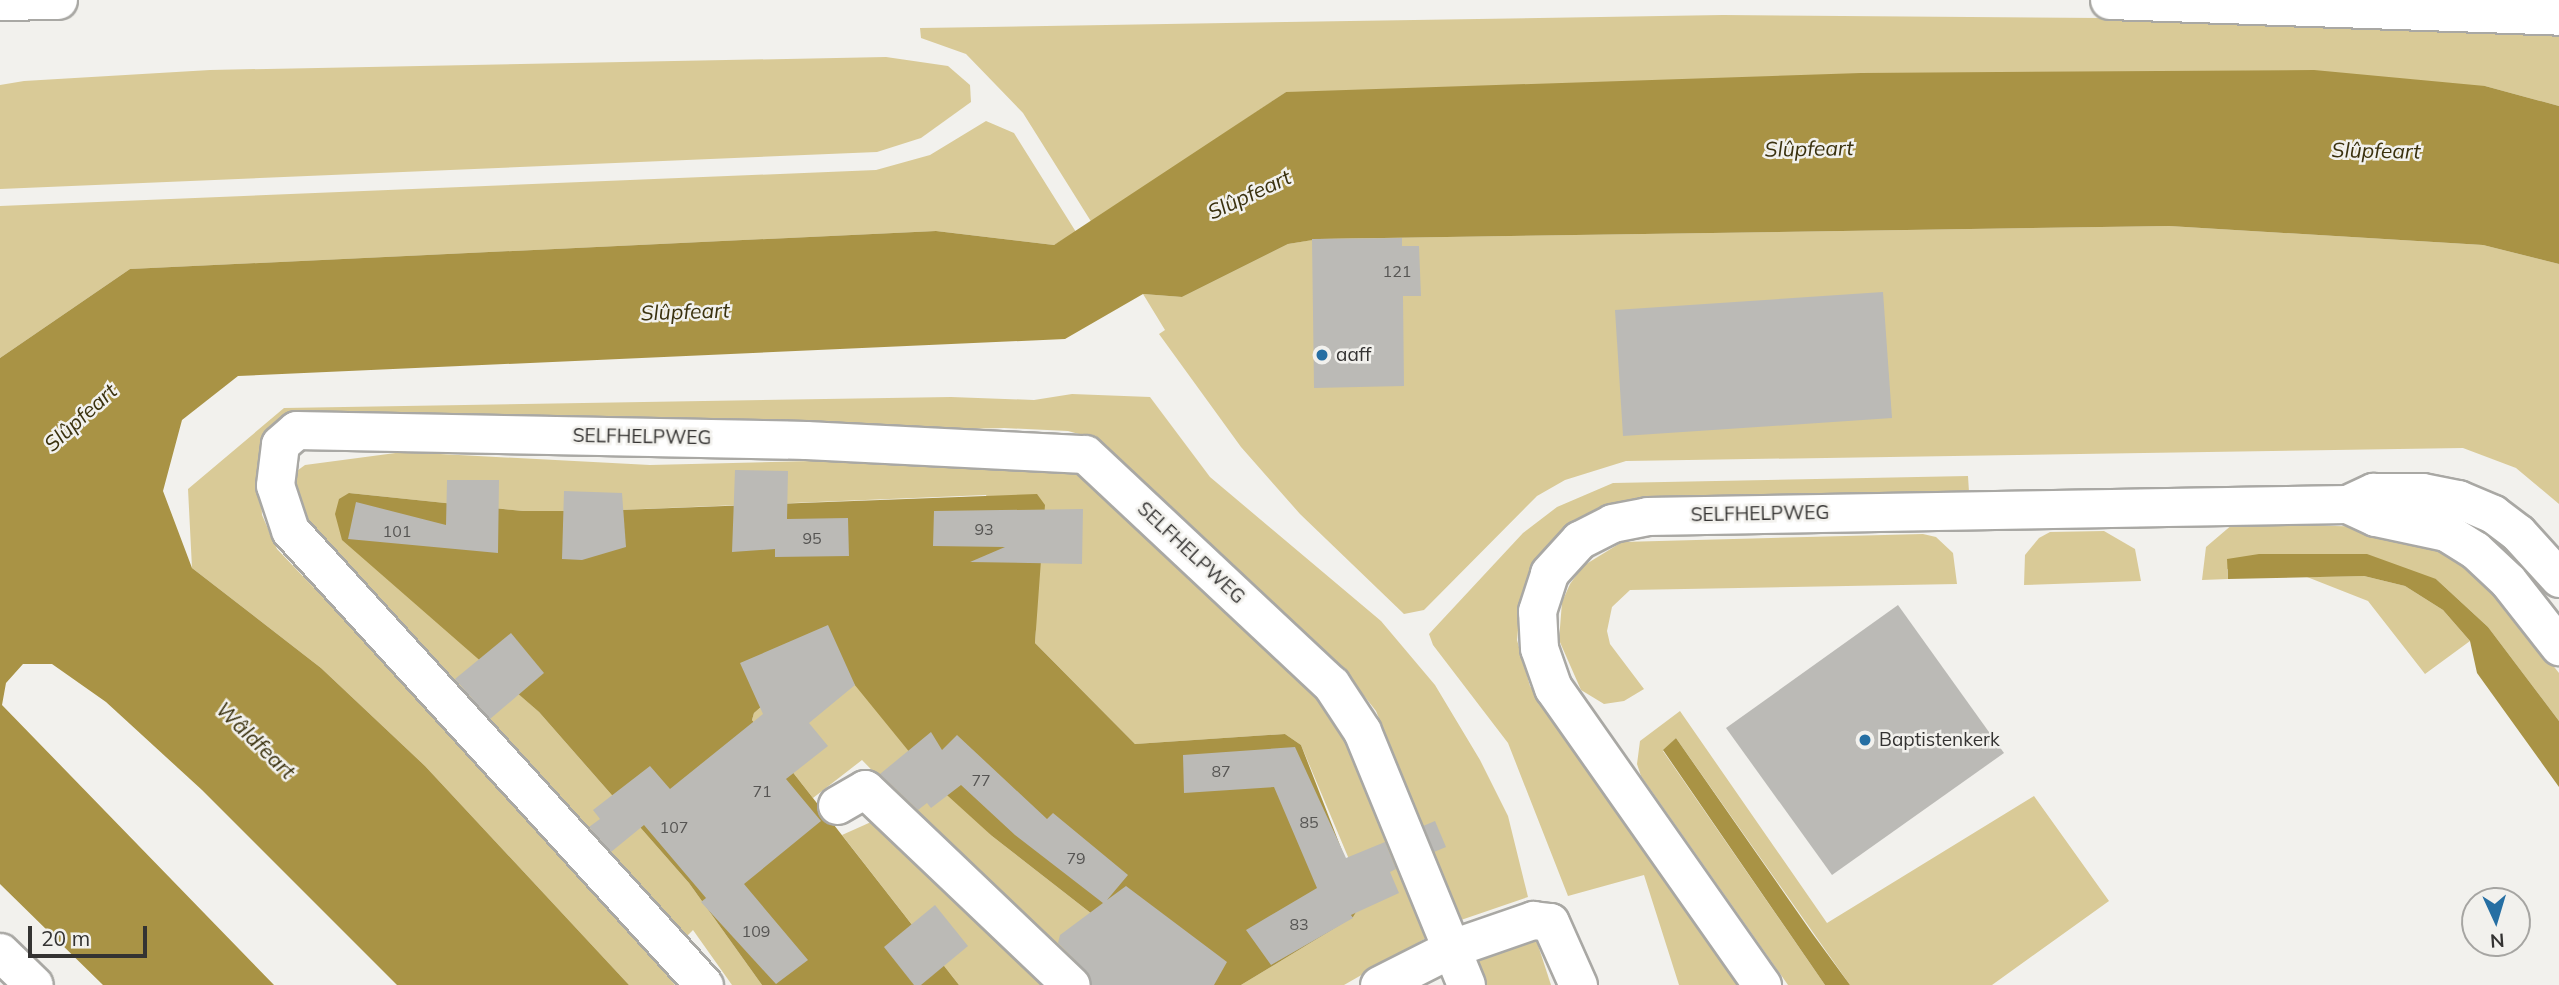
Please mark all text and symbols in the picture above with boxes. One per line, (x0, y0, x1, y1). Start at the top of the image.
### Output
water label: Slûpfeart (1764, 135, 1854, 161)
water label: Slûpfeart (2331, 137, 2421, 163)
water label: Slûpfeart (1203, 164, 1295, 224)
house number: 121 (1383, 261, 1411, 281)
water label: Slûpfeart (640, 297, 730, 325)
place label: aaff (1336, 344, 1371, 366)
marker: aaff (1314, 347, 1330, 363)
water label: Slûpfeart (38, 378, 122, 456)
street label: SELFHELPWEG (573, 424, 711, 450)
street label: SELFHELPWEG (1133, 497, 1249, 609)
street label: SELFHELPWEG (1691, 501, 1829, 527)
house number: 93 (974, 519, 994, 539)
house number: 101 (383, 521, 411, 541)
house number: 95 (802, 528, 822, 548)
water label: Wâldfeart (211, 696, 301, 784)
place label: Baptistenkerk (1879, 729, 2000, 751)
marker: Baptistenkerk (1857, 732, 1873, 748)
house number: 87 (1211, 761, 1231, 781)
house number: 77 (971, 770, 991, 790)
house number: 71 (752, 781, 772, 801)
house number: 85 (1299, 812, 1319, 832)
house number: 107 (660, 817, 688, 837)
house number: 79 (1066, 848, 1086, 868)
north arrow (2461, 887, 2531, 957)
scale bar (32, 912, 150, 956)
house number: 83 (1289, 914, 1309, 934)
house number: 109 (742, 921, 770, 941)
text: 20 m (41, 925, 90, 951)
text: N (2489, 928, 2505, 953)

